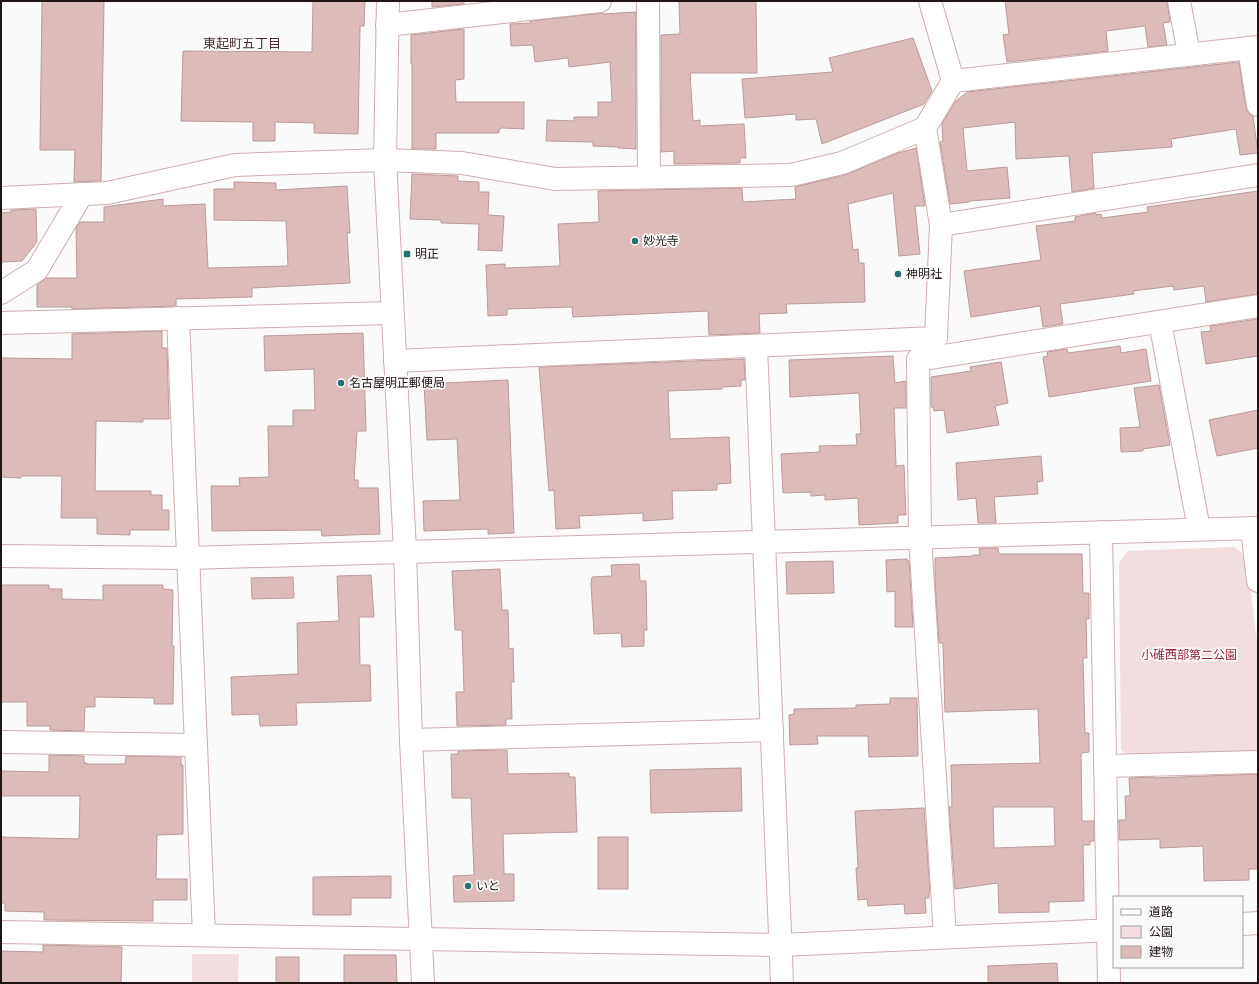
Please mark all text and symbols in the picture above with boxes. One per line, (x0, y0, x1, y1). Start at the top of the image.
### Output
district label: 東起町五丁目 (203, 37, 281, 51)
place label: 妙光寺 (643, 234, 679, 247)
marker: 妙光寺 (630, 236, 640, 246)
place label: 明正 (415, 248, 439, 260)
marker: 明正 (402, 249, 412, 259)
place label: 神明社 (906, 268, 942, 280)
marker: 神明社 (893, 269, 903, 279)
place label: 名古屋明正郵便局 (349, 376, 445, 389)
marker: 名古屋明正郵便局 (336, 378, 346, 388)
park label: 小碓西部第二公園 (1141, 648, 1237, 661)
place label: いと (476, 880, 500, 892)
marker: いと (463, 881, 473, 891)
legend (1113, 896, 1243, 968)
text: 道路 (1149, 905, 1173, 918)
text: 公園 (1149, 926, 1173, 938)
text: 建物 (1149, 945, 1173, 958)

